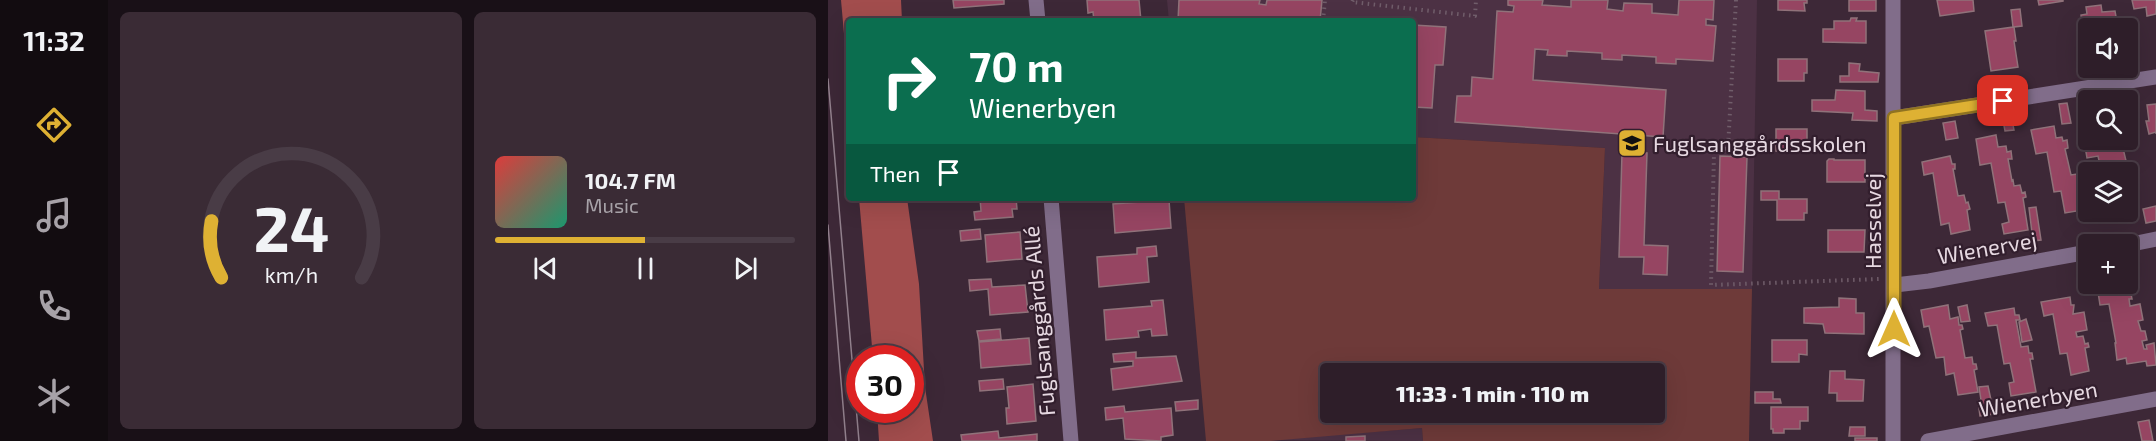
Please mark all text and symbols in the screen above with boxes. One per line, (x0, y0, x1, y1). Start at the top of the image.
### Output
map controls (2078, 18, 2138, 294)
button: sound (2078, 18, 2138, 78)
text: 11:32 (23, 24, 85, 56)
text: 70 m (969, 40, 1064, 90)
icon: right (870, 42, 948, 120)
pin (1977, 75, 2028, 126)
icon: arrive (1986, 84, 2019, 117)
button: search (2078, 90, 2138, 150)
text: Wienerbyen (969, 91, 1116, 123)
icon: directions (33, 104, 75, 146)
school or university icon: Fuglsanggårdsskolen (1616, 127, 1648, 159)
place label: Fuglsanggårdsskolen (1653, 130, 1866, 156)
icon: arrive (932, 156, 965, 189)
text: Then (870, 160, 920, 186)
button: layers (2078, 162, 2138, 222)
text: 104.7 FM (585, 167, 676, 193)
street label: Hasselvej (1859, 173, 1886, 269)
text: 24 (253, 190, 329, 265)
text: Music (585, 193, 639, 217)
icon: music (33, 194, 75, 236)
street label: Fuglsanggårds Allé (1017, 225, 1059, 417)
street label: Wienervej (1935, 225, 2039, 270)
button: + (2078, 234, 2138, 294)
icon: previous (529, 252, 562, 285)
icon: pause (629, 252, 662, 285)
icon: next (729, 252, 762, 285)
text: km/h (264, 262, 318, 287)
icon: phone (33, 285, 75, 327)
position arrow (1862, 297, 1926, 361)
speed limit sign: 30 (846, 345, 924, 423)
icon: climate (33, 375, 75, 417)
street label: Wienerbyen (1977, 375, 2099, 421)
text: 11:33 · 1 min · 110 m (1396, 380, 1589, 406)

